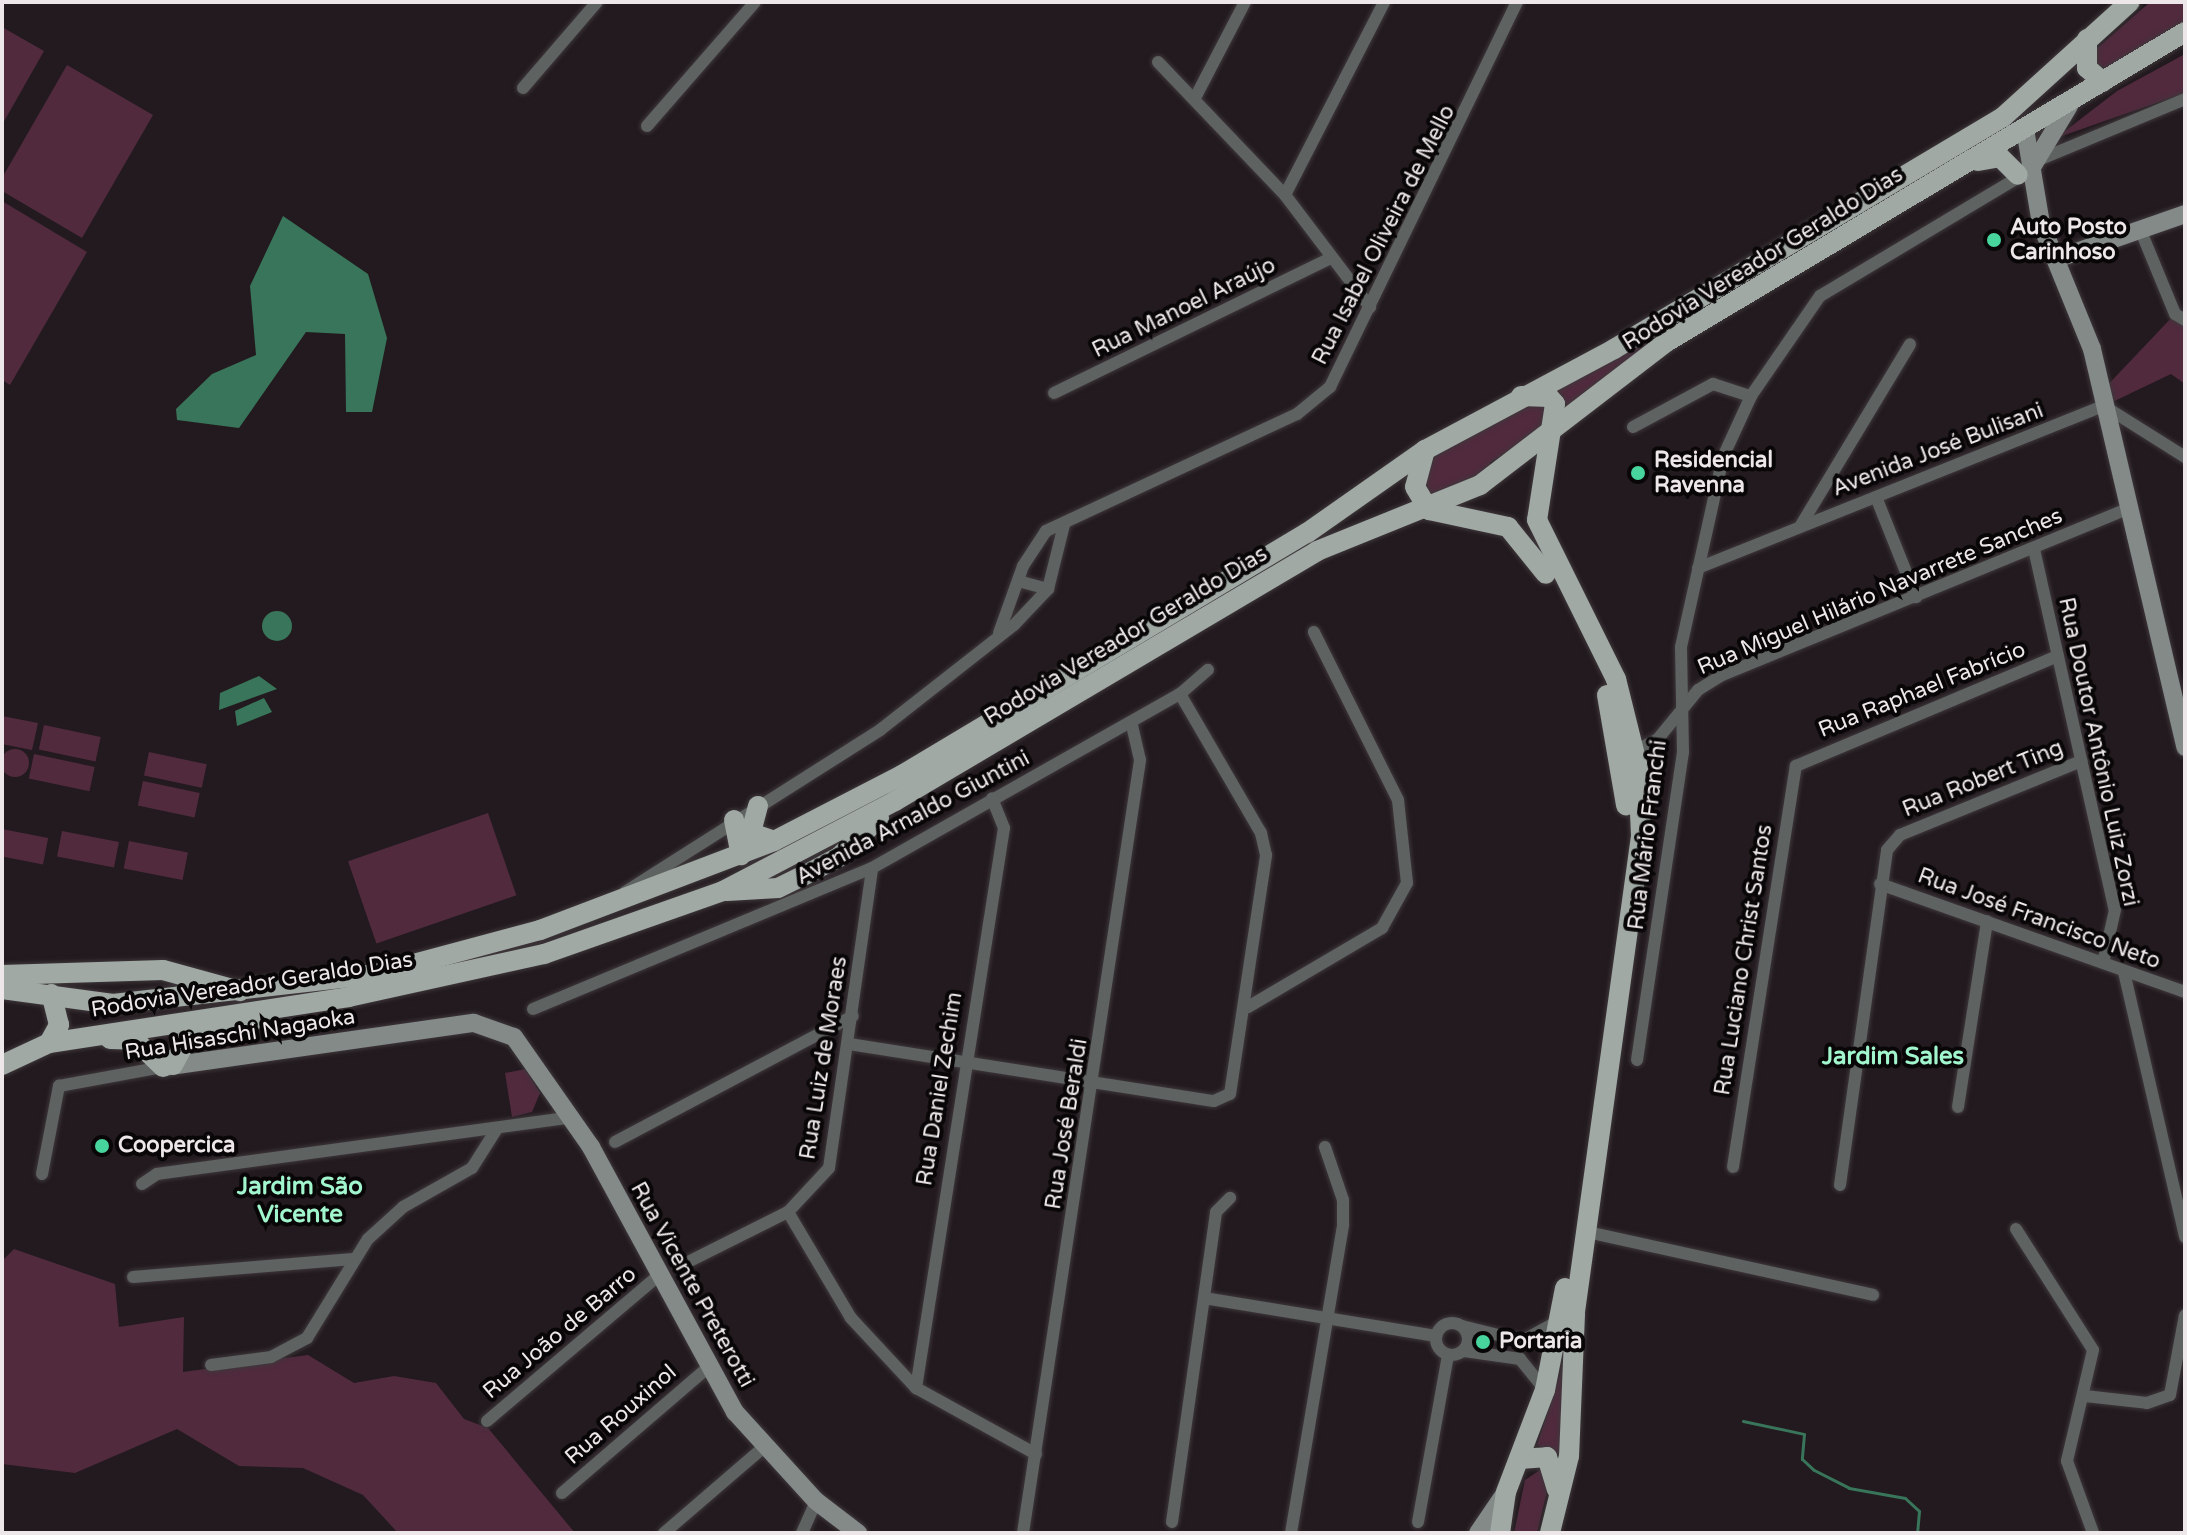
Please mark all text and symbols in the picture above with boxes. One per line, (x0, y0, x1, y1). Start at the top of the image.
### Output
street label: Rua Isabel Oliveira de Mello (1307, 101, 1461, 369)
street label: Rodovia Vereador Geraldo Dias (1618, 162, 1908, 356)
place label: Auto Posto Carinhoso (2010, 214, 2127, 266)
marker: Auto Posto Carinhoso (1985, 231, 2003, 249)
street label: Rua Manoel Araújo (1088, 252, 1280, 364)
street label: Avenida José Bulisani (1829, 398, 2047, 502)
place label: Residencial Ravenna (1654, 447, 1773, 498)
marker: Residencial Ravenna (1629, 464, 1647, 482)
street label: Rua Miguel Hilário Navarrete Sanches (1694, 503, 2066, 681)
street label: Rodovia Vereador Geraldo Dias (980, 541, 1272, 731)
street label: Rua Doutor Antônio Luiz Zorzi (2052, 595, 2144, 909)
street label: Rua Raphael Fabrício (1815, 636, 2029, 744)
street label: Rua Robert Ting (1899, 735, 2067, 823)
street label: Rua Mário Franchi (1623, 738, 1673, 932)
street label: Avenida Arnaldo Giuntini (792, 745, 1034, 891)
street label: Rua Luciano Christ Santos (1710, 823, 1778, 1097)
street label: Rua José Francisco Neto (1914, 863, 2164, 975)
street label: Rodovia Vereador Geraldo Dias (89, 947, 415, 1023)
street label: Rua Luiz de Moraes (795, 954, 853, 1162)
street label: Rua Daniel Zechim (912, 990, 968, 1188)
street label: Rua Hisaschi Nagaoka (123, 1004, 357, 1066)
street label: Rua José Beraldi (1040, 1037, 1094, 1211)
district label: Jardim Sales (1822, 1043, 1964, 1071)
place label: Coopercica (118, 1133, 235, 1159)
marker: Coopercica (93, 1137, 111, 1155)
district label: Jardim São Vicente (237, 1173, 363, 1229)
street label: Rua Vicente Preterotti (624, 1178, 760, 1392)
street label: Rua João de Barro (478, 1261, 642, 1405)
place label: Portaria (1499, 1329, 1582, 1355)
marker: Portaria (1474, 1333, 1492, 1351)
street label: Rua Rouxinol (560, 1359, 682, 1471)

